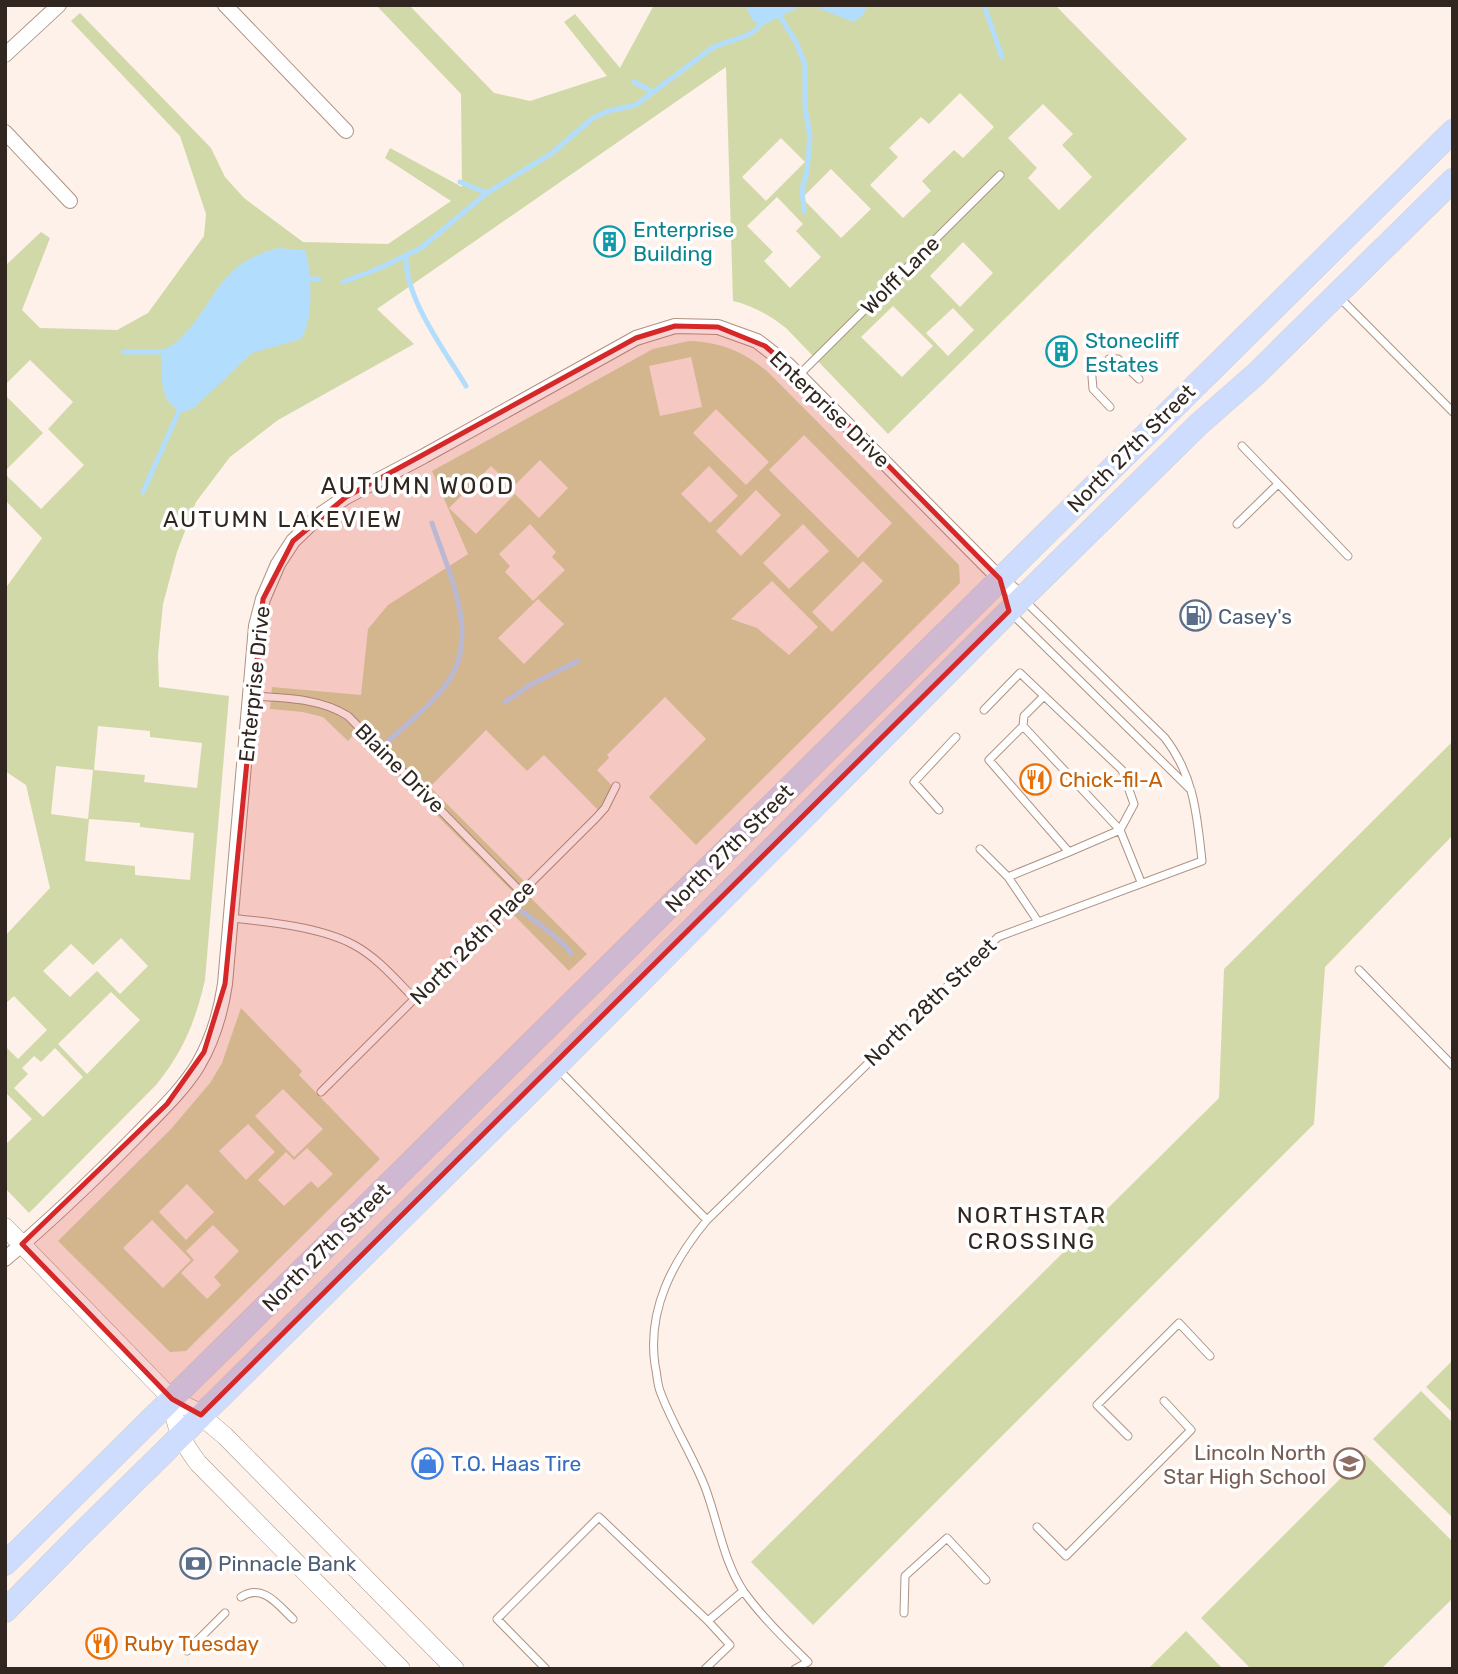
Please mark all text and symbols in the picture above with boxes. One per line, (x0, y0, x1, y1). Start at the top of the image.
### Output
place label: Enterprise Building (633, 217, 734, 266)
building icon: Enterprise Building (593, 224, 627, 258)
street label: Wolff Lane (856, 231, 944, 319)
place label: Stonecliff Estates (1085, 328, 1180, 377)
building icon: Stonecliff Estates (1045, 335, 1079, 369)
street label: Enterprise Drive (765, 345, 895, 473)
street label: North 27th Street (1062, 379, 1200, 517)
district label: AUTUMN WOOD (321, 472, 515, 500)
district label: AUTUMN LAKEVIEW (163, 505, 403, 533)
fuel station icon: Casey's (1178, 599, 1212, 633)
place label: Casey's (1218, 604, 1292, 629)
street label: Enterprise Drive (233, 605, 275, 763)
street label: Blaine Drive (350, 718, 450, 818)
restaurant icon: Chick-fil-A (1019, 762, 1053, 796)
place label: Chick-fil-A (1059, 767, 1163, 792)
street label: North 27th Street (660, 779, 798, 917)
street label: North 26th Place (405, 875, 539, 1009)
street label: North 28th Street (859, 933, 1001, 1071)
street label: North 27th Street (257, 1178, 395, 1316)
district label: NORTHSTAR CROSSING (957, 1201, 1107, 1255)
place label: Lincoln North Star High School (1163, 1440, 1326, 1489)
shop icon: T.O. Haas Tire (411, 1446, 445, 1480)
school or university icon: Lincoln North Star High School (1332, 1447, 1366, 1481)
place label: T.O. Haas Tire (451, 1451, 581, 1476)
bank icon: Pinnacle Bank (178, 1546, 212, 1580)
place label: Pinnacle Bank (218, 1551, 357, 1576)
restaurant icon: Ruby Tuesday (84, 1626, 118, 1660)
place label: Ruby Tuesday (124, 1631, 260, 1656)

